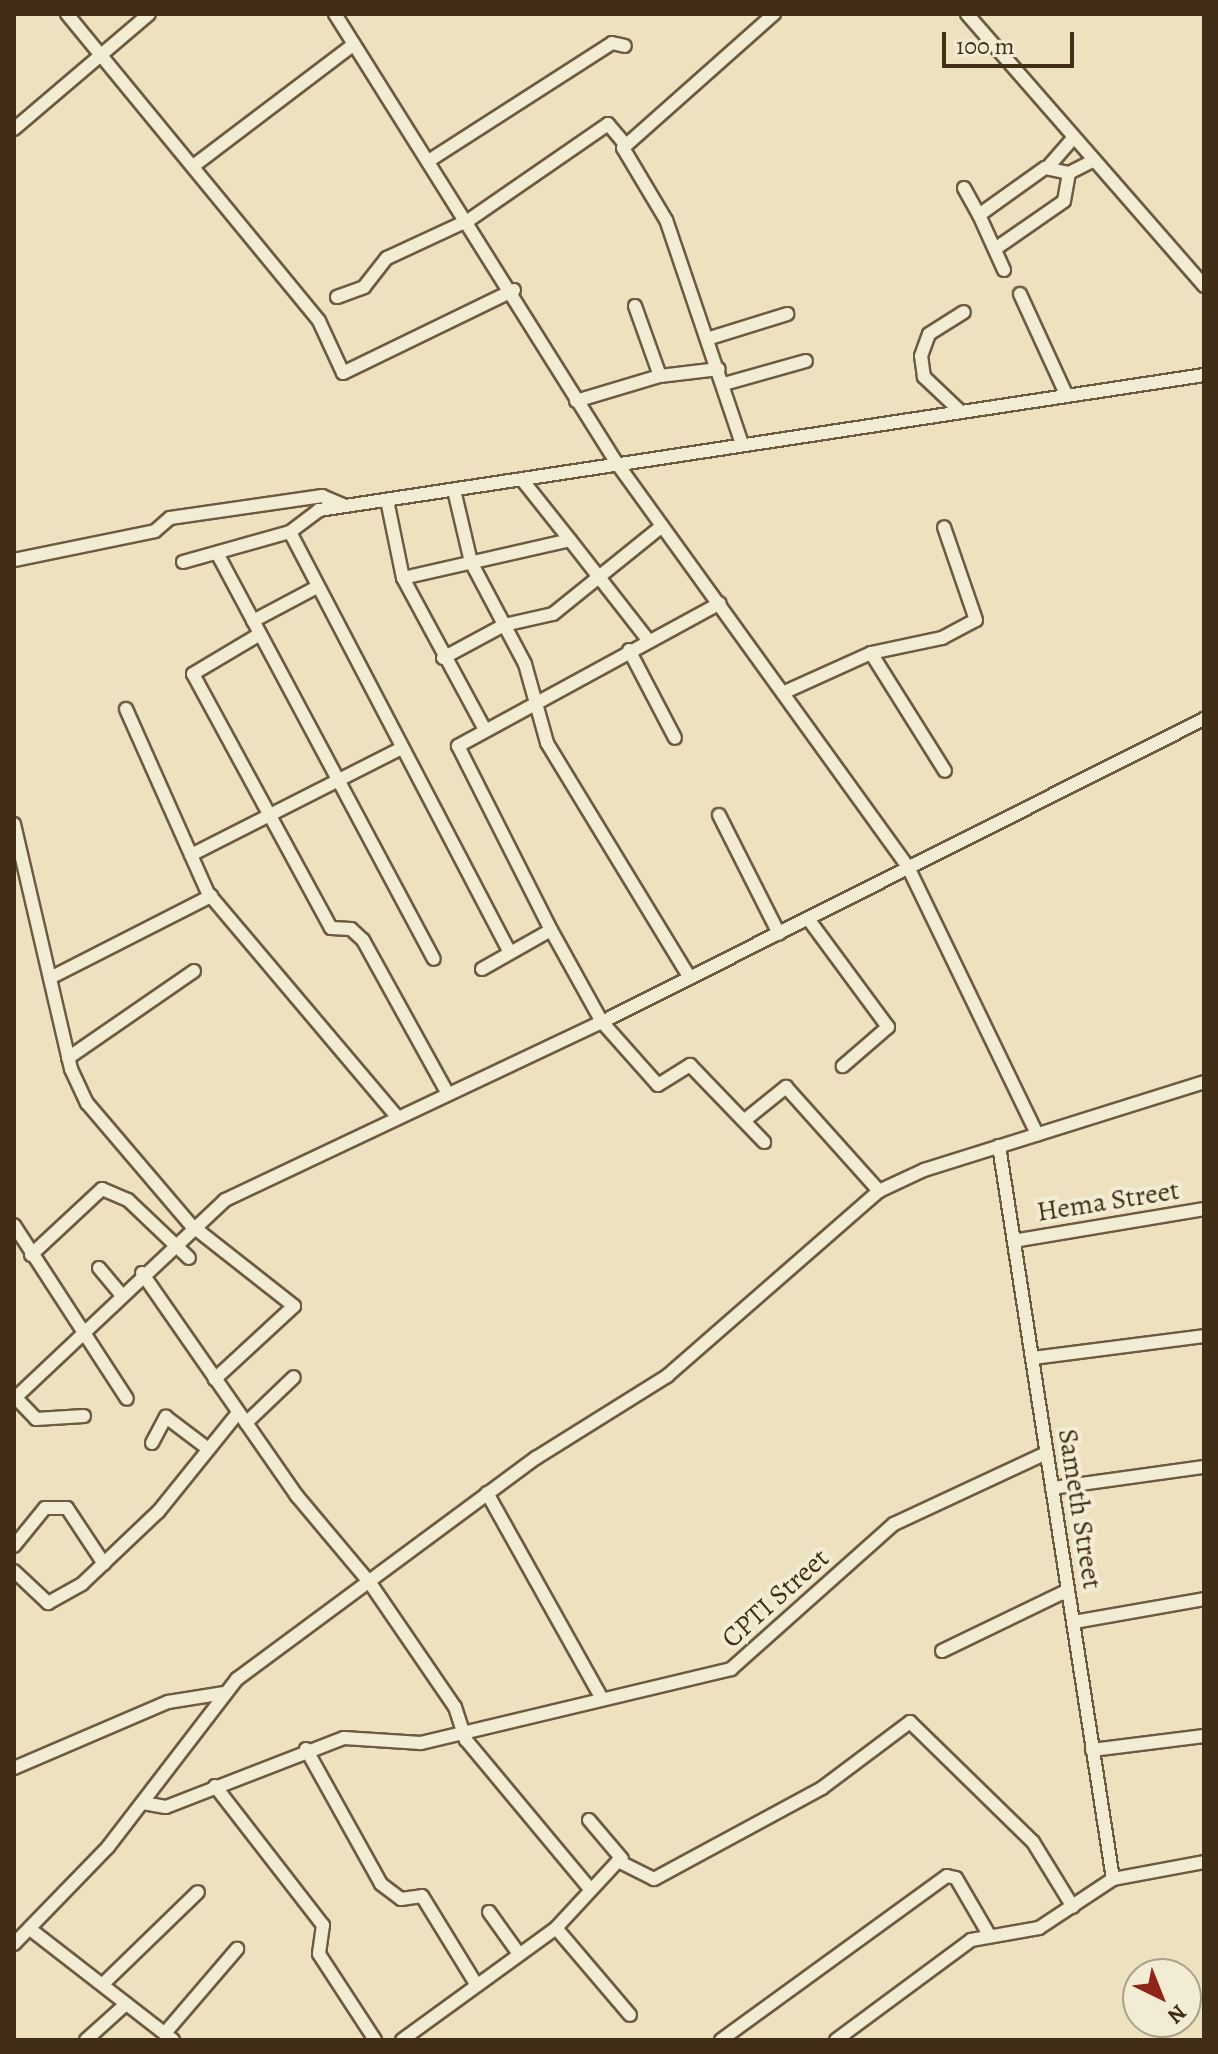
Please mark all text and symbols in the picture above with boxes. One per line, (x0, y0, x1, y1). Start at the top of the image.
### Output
scale bar (946, 16, 1078, 66)
text: 100 m (956, 30, 1015, 62)
street label: Hema Street (1034, 1173, 1182, 1229)
street label: Sameth Street (1051, 1426, 1109, 1592)
street label: CPTI Street (714, 1541, 836, 1655)
north arrow (1122, 1958, 1202, 2038)
text: N (1161, 1998, 1193, 2031)

